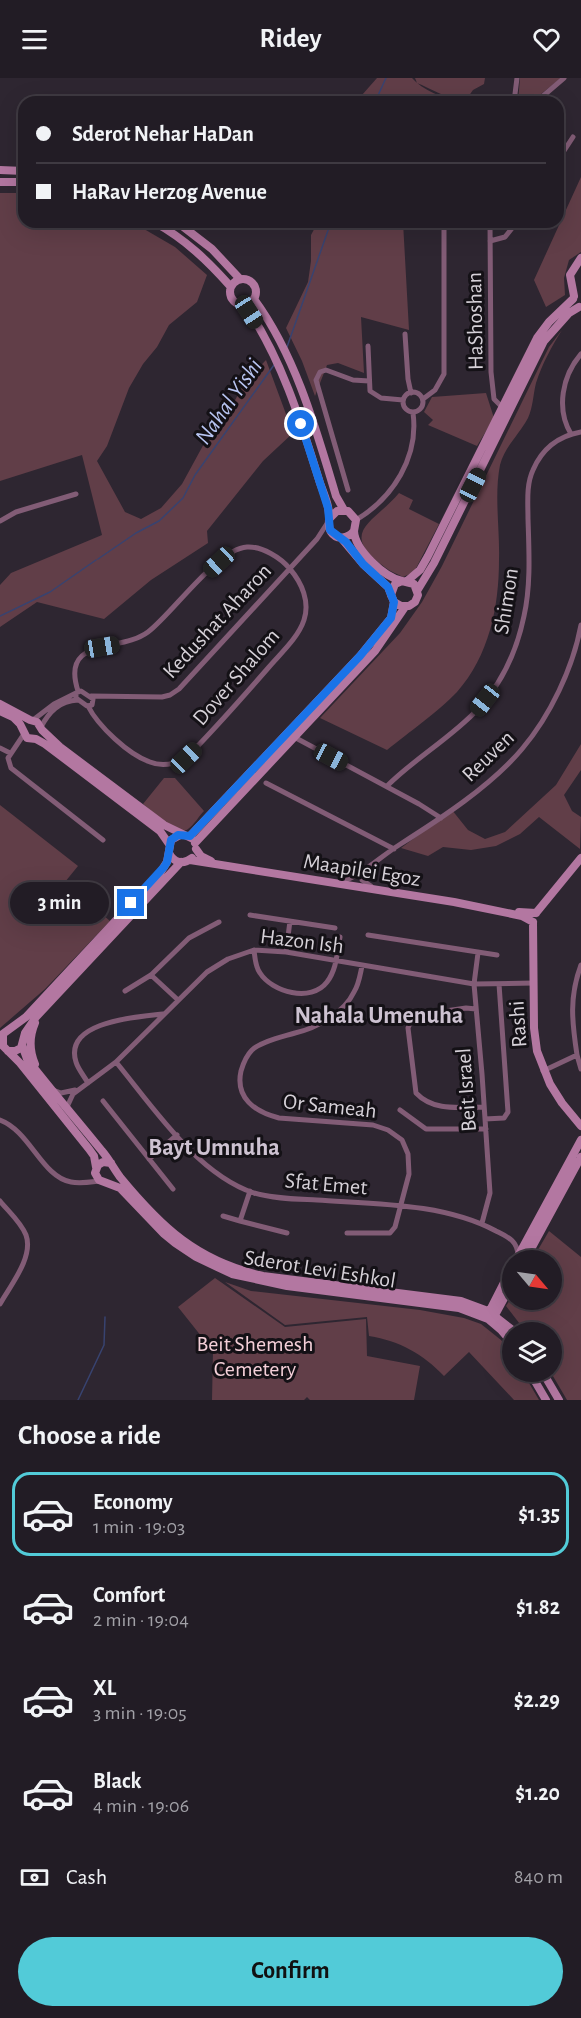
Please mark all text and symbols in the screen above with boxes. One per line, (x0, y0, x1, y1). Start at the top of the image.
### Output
icon: menu (18, 23, 51, 56)
icon: heart (530, 23, 563, 56)
text: Ridey (260, 25, 322, 52)
text: Sderot Nehar HaDan (72, 123, 254, 145)
text: HaRav Herzog Avenue (72, 181, 267, 203)
street label: HaShoshan (463, 272, 487, 370)
car (232, 292, 266, 332)
water label: Nahal Yishi (191, 355, 267, 449)
route start (287, 410, 314, 437)
car (457, 465, 489, 505)
car (200, 543, 238, 581)
street label: Kedushat Aharon (159, 559, 275, 683)
street label: Shimon (490, 566, 522, 636)
street label: Dover Shalom (188, 625, 284, 729)
car (83, 635, 121, 659)
car (467, 680, 503, 720)
street label: Reuven (458, 726, 518, 786)
car (167, 739, 205, 777)
car (311, 741, 351, 773)
street label: Maapilei Egoz (302, 850, 422, 890)
callout: 3 min (11, 882, 110, 924)
route end (117, 889, 144, 916)
text: 3 min (38, 893, 81, 913)
street label: Hazon Ish (259, 925, 345, 957)
street label: Rashi (505, 1000, 531, 1048)
district label: Nahala Umenuha (295, 1004, 463, 1028)
street label: Beit Israel (452, 1047, 480, 1133)
street label: Or Sameah (282, 1090, 378, 1122)
district label: Bayt Umnuha (148, 1136, 280, 1160)
street label: Sfat Emet (284, 1169, 368, 1199)
street label: Sderot Levi Eshkol (243, 1246, 397, 1292)
north arrow (502, 1250, 562, 1310)
map controls (502, 1250, 562, 1382)
button: layers (502, 1322, 562, 1382)
park label: Beit Shemesh Cemetery (197, 1333, 313, 1380)
text: Choose a ride (18, 1422, 161, 1449)
icon: car (21, 1487, 75, 1541)
text: Economy (93, 1491, 173, 1513)
text: $1.35 (518, 1503, 560, 1525)
text: 1 min · 19:03 (93, 1517, 185, 1537)
icon: car (21, 1580, 75, 1634)
text: Comfort (93, 1584, 165, 1606)
text: $1.82 (516, 1596, 560, 1618)
text: 2 min · 19:04 (93, 1610, 189, 1630)
icon: car (21, 1673, 75, 1727)
text: XL (93, 1677, 116, 1699)
text: $2.29 (514, 1689, 560, 1711)
text: 3 min · 19:05 (93, 1703, 187, 1723)
icon: car (21, 1766, 75, 1820)
text: Black (93, 1770, 141, 1792)
text: $1.20 (515, 1782, 560, 1804)
text: 4 min · 19:06 (93, 1796, 189, 1816)
icon: cash (18, 1861, 51, 1894)
text: Cash (66, 1866, 107, 1888)
text: 840 m (514, 1867, 563, 1887)
button: Confirm (18, 1937, 563, 2006)

